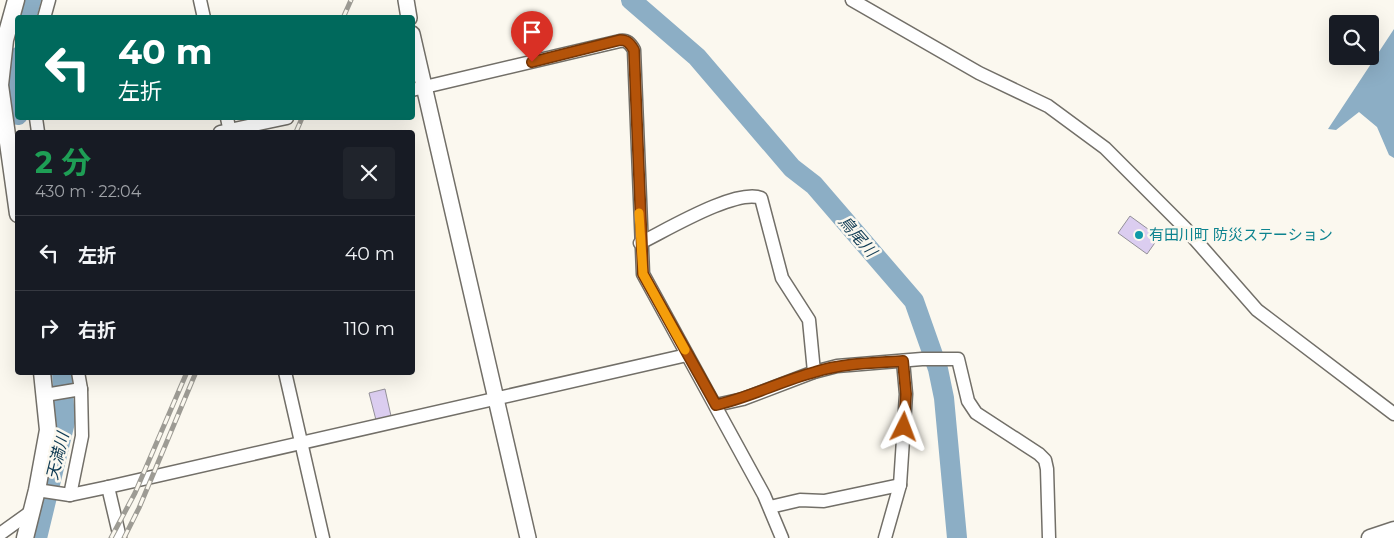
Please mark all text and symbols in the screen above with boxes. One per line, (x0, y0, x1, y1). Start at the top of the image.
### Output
pin (511, 11, 553, 62)
map controls (1329, 15, 1379, 65)
button: search (1329, 15, 1379, 65)
icon: arrive (518, 18, 546, 46)
text: 40 m (118, 30, 213, 73)
icon: left (35, 35, 100, 100)
text: 左折 (118, 78, 162, 105)
text: 2 分 (35, 144, 91, 181)
button: close (343, 147, 395, 199)
text: 430 m · 22:04 (35, 182, 141, 201)
water label: 鳥尾川 (835, 212, 882, 262)
place label: 有田川町 防災ステーション (1149, 225, 1333, 244)
marker: 有田川町 防災ステーション (1133, 229, 1145, 241)
icon: left (35, 239, 63, 267)
text: 40 m (345, 242, 395, 265)
text: 左折 (78, 244, 116, 267)
icon: right (35, 314, 63, 342)
text: 110 m (344, 317, 395, 340)
text: 右折 (78, 319, 116, 342)
position arrow (877, 400, 929, 452)
water label: 天満川 (42, 429, 73, 482)

